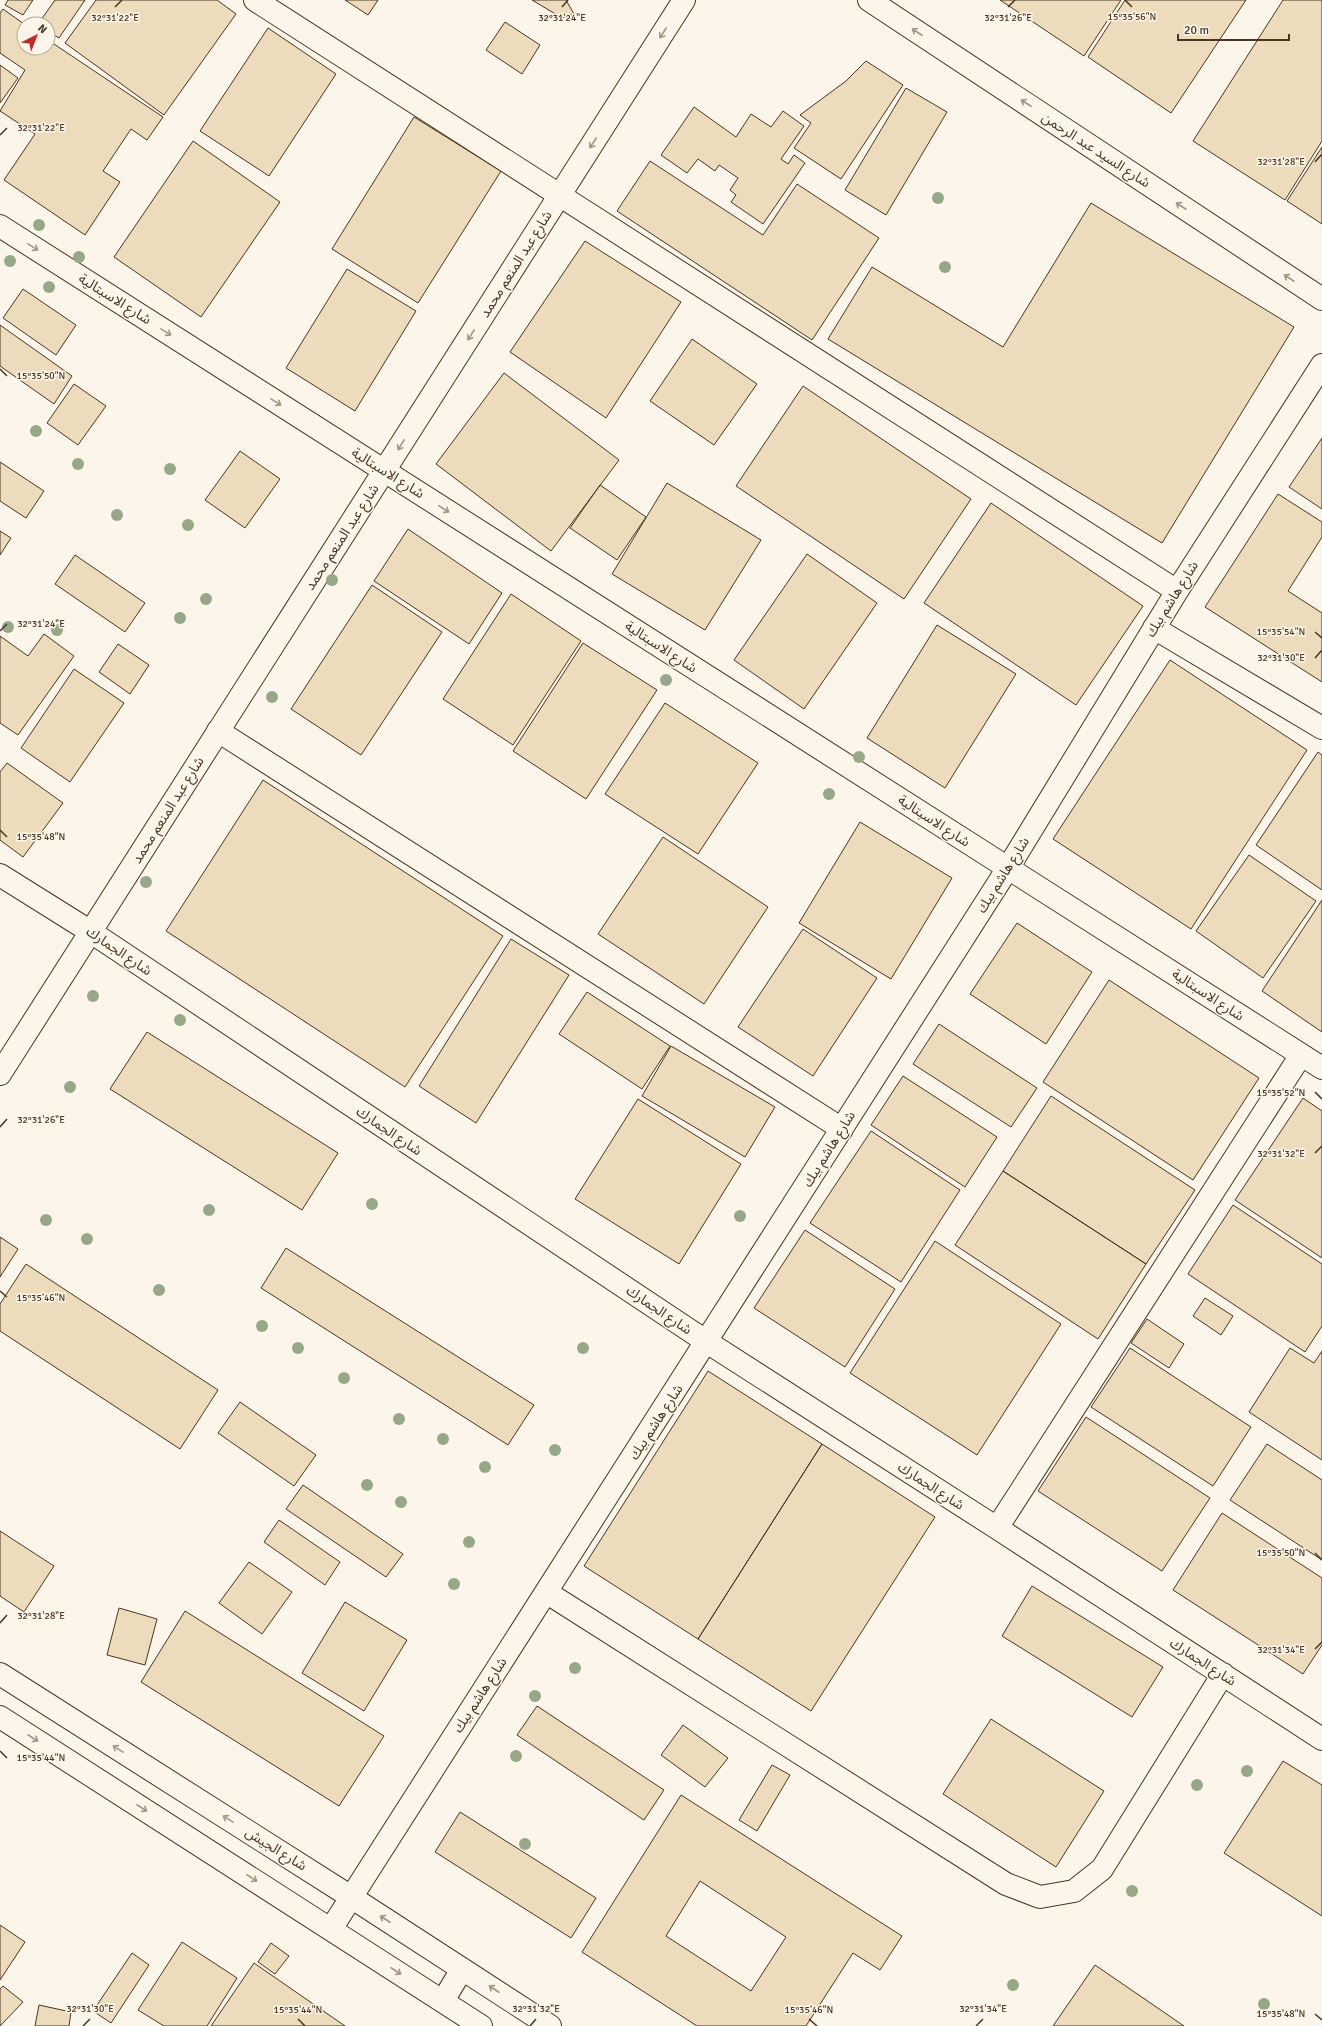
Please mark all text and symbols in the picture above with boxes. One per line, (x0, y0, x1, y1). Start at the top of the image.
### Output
text: 15°35'56"N (1108, 11, 1156, 23)
text: 32°31'22"E (91, 12, 139, 24)
text: 32°31'24"E (538, 12, 586, 24)
text: 32°31'26"E (984, 12, 1032, 24)
north arrow (16, 16, 56, 56)
scale bar (1178, 16, 1289, 42)
text: N (35, 22, 50, 36)
text: 20 m (1184, 23, 1209, 38)
one-way arrow (659, 27, 667, 38)
one-way arrow (912, 28, 923, 36)
one-way arrow (1020, 99, 1032, 107)
street label: شارع السيد عبد الرحمن (1037, 109, 1153, 193)
text: 32°31'22"E (17, 122, 65, 134)
one-way arrow (589, 137, 597, 148)
text: 32°31'28"E (1257, 156, 1305, 168)
one-way arrow (1176, 202, 1187, 210)
street label: شارع عبد المنعم محمد (476, 207, 557, 322)
one-way arrow (27, 243, 38, 251)
street label: شارع الاسبتالية (74, 270, 155, 330)
one-way arrow (1284, 274, 1295, 282)
one-way arrow (160, 328, 171, 336)
one-way arrow (466, 329, 474, 341)
text: 15°35'50"N (17, 370, 65, 382)
one-way arrow (270, 398, 281, 406)
one-way arrow (397, 439, 405, 450)
street label: شارع الاسبتالية (347, 444, 428, 504)
street label: شارع عبد المنعم محمد (301, 481, 384, 594)
one-way arrow (439, 505, 450, 513)
street label: شارع هاشم بيك (1142, 558, 1204, 641)
street label: شارع الاسبتالية (621, 617, 700, 678)
text: 32°31'24"E (17, 618, 65, 630)
text: 15°35'54"N (1257, 626, 1305, 638)
text: 32°31'30"E (1257, 652, 1305, 664)
street label: شارع عبد المنعم محمد (128, 753, 209, 868)
street label: شارع الاسبتالية (894, 791, 973, 852)
text: 15°35'48"N (17, 831, 65, 843)
street label: شارع هاشم بيك (973, 834, 1035, 917)
street label: شارع الجمارك (82, 923, 155, 981)
street label: شارع الاسبتالية (1168, 965, 1247, 1026)
text: 15°35'52"N (1257, 1087, 1305, 1099)
street label: شارع الجمارك (352, 1103, 425, 1161)
street label: شارع هاشم بيك (799, 1108, 861, 1191)
text: 32°31'26"E (17, 1114, 65, 1126)
text: 32°31'32"E (1257, 1148, 1305, 1160)
street label: شارع الجمارك (622, 1282, 695, 1340)
text: 15°35'46"N (17, 1292, 65, 1304)
street label: شارع هاشم بيك (625, 1381, 688, 1464)
street label: شارع الجمارك (894, 1458, 967, 1515)
text: 15°35'50"N (1257, 1547, 1305, 1559)
text: 32°31'28"E (17, 1610, 65, 1622)
street label: شارع الجمارك (1166, 1634, 1239, 1691)
text: 32°31'34"E (1257, 1644, 1305, 1656)
street label: شارع هاشم بيك (449, 1654, 512, 1737)
one-way arrow (27, 1734, 38, 1742)
one-way arrow (113, 1745, 124, 1753)
text: 15°35'44"N (17, 1752, 65, 1764)
one-way arrow (136, 1804, 147, 1812)
one-way arrow (222, 1814, 234, 1822)
street label: شارع الجيش (241, 1823, 310, 1876)
one-way arrow (246, 1874, 257, 1882)
one-way arrow (379, 1914, 390, 1923)
one-way arrow (391, 1967, 402, 1975)
one-way arrow (488, 1985, 499, 1994)
text: 32°31'30"E (66, 2003, 114, 2015)
text: 32°31'32"E (512, 2003, 560, 2015)
text: 32°31'34"E (959, 2003, 1007, 2015)
text: 15°35'44"N (274, 2004, 322, 2016)
text: 15°35'46"N (785, 2004, 833, 2016)
text: 15°35'48"N (1257, 2008, 1305, 2020)

